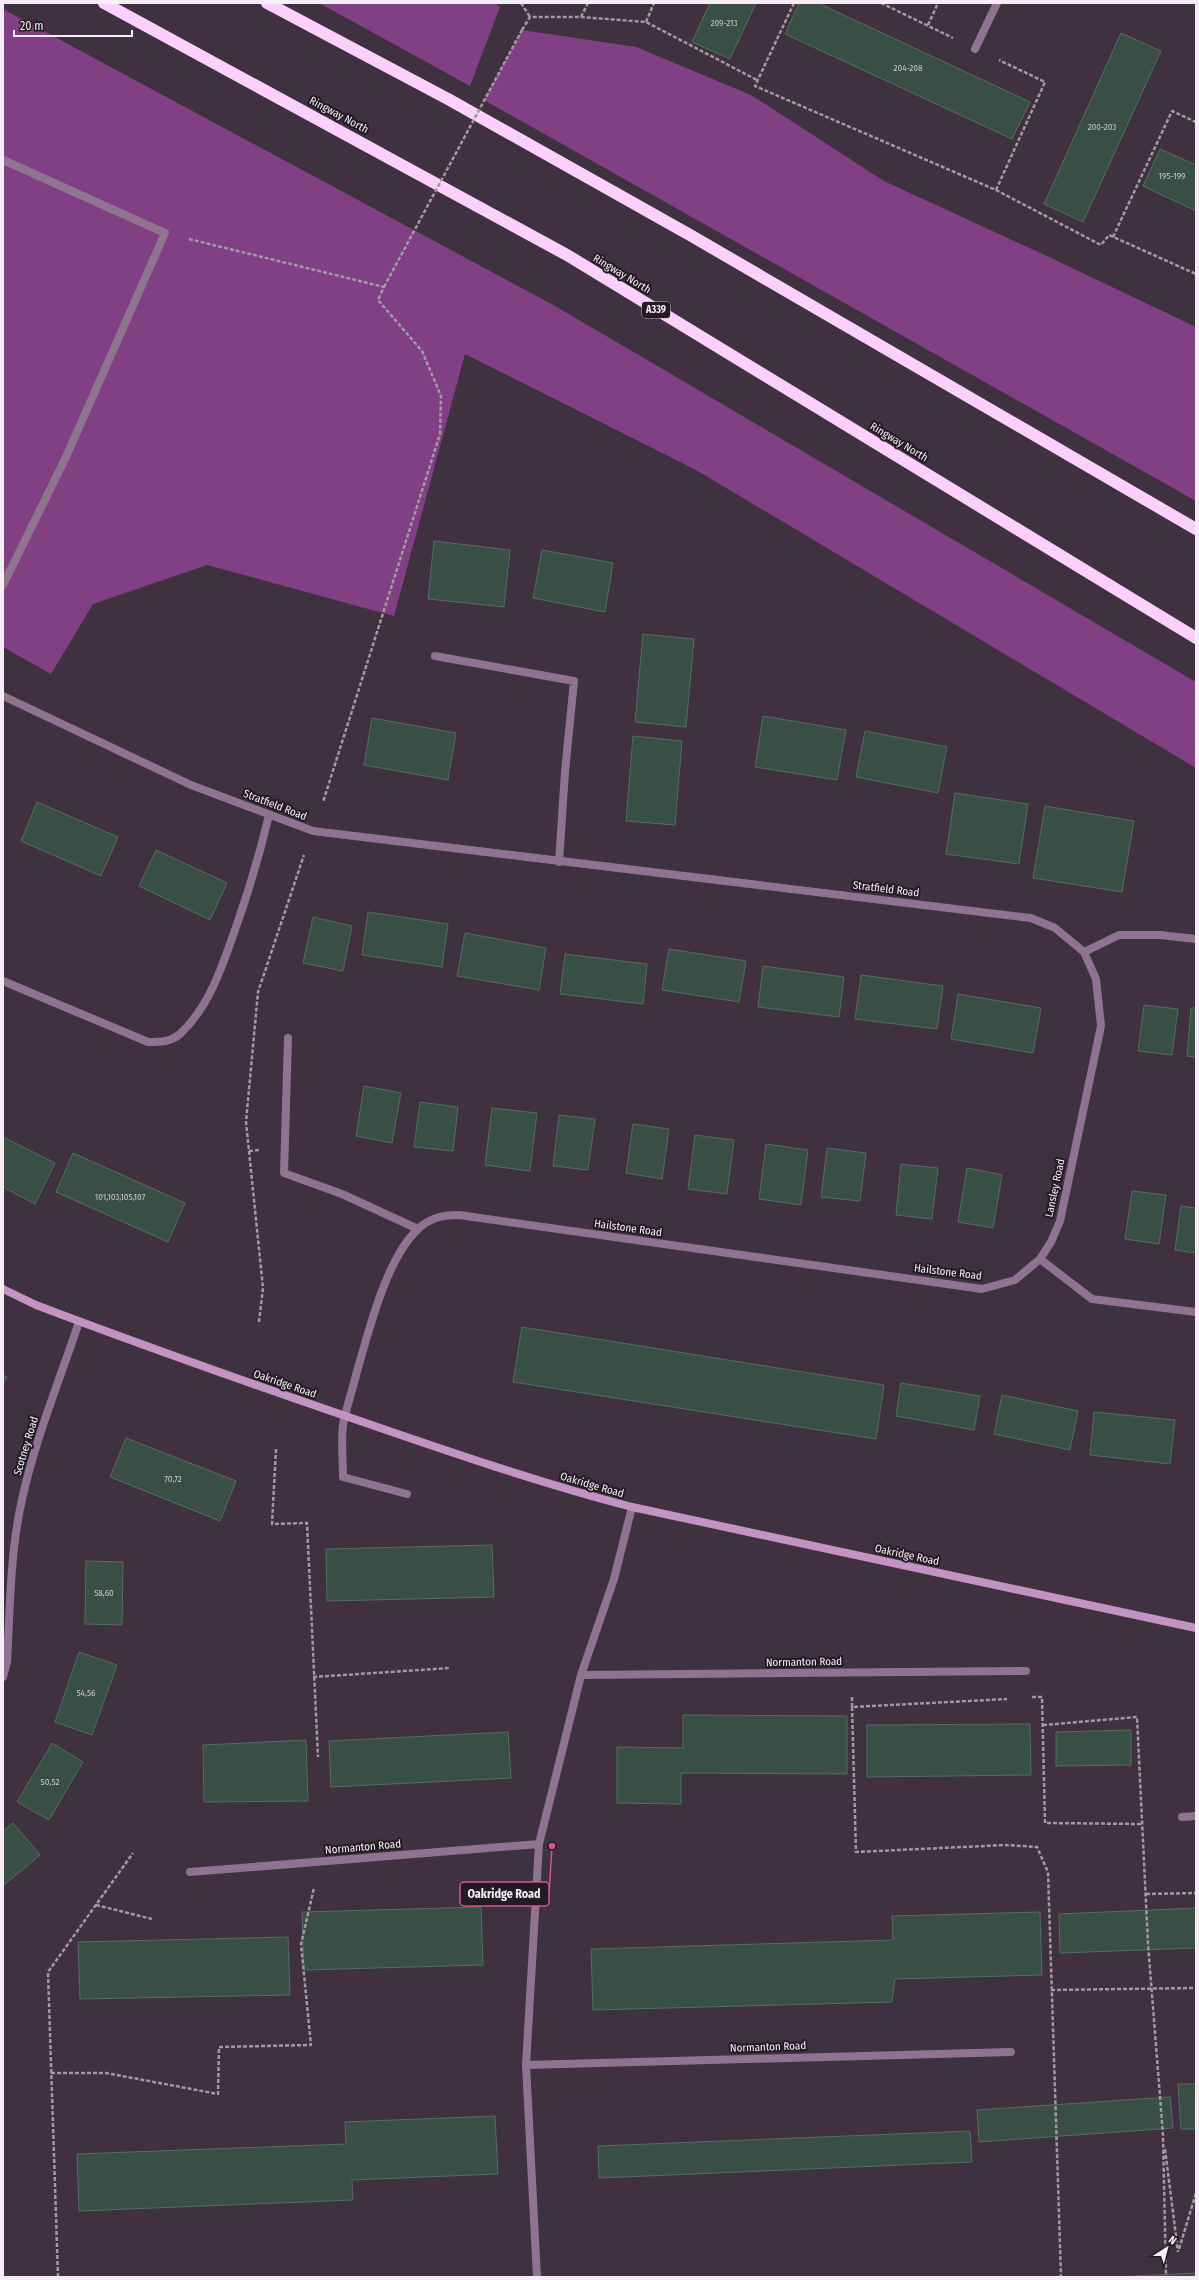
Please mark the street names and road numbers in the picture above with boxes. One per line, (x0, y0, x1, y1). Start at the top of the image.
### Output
street label: Ringway North (307, 94, 371, 136)
street label: Ringway North (591, 252, 653, 296)
road number: A339 (642, 302, 670, 318)
street label: Ringway North (868, 420, 930, 464)
street label: Stratfield Road (241, 787, 309, 823)
street label: Stratfield Road (852, 878, 920, 900)
street label: Lansley Road (1042, 1158, 1068, 1218)
street label: Hailstone Road (593, 1217, 663, 1239)
street label: Hailstone Road (913, 1261, 983, 1283)
street label: Oakridge Road (252, 1367, 318, 1401)
street label: Scotney Road (11, 1415, 41, 1477)
street label: Oakridge Road (559, 1470, 625, 1500)
street label: Oakridge Road (874, 1542, 940, 1568)
street label: Normanton Road (766, 1655, 842, 1669)
street label: Normanton Road (324, 1837, 402, 1857)
street label: Normanton Road (730, 2039, 806, 2055)

